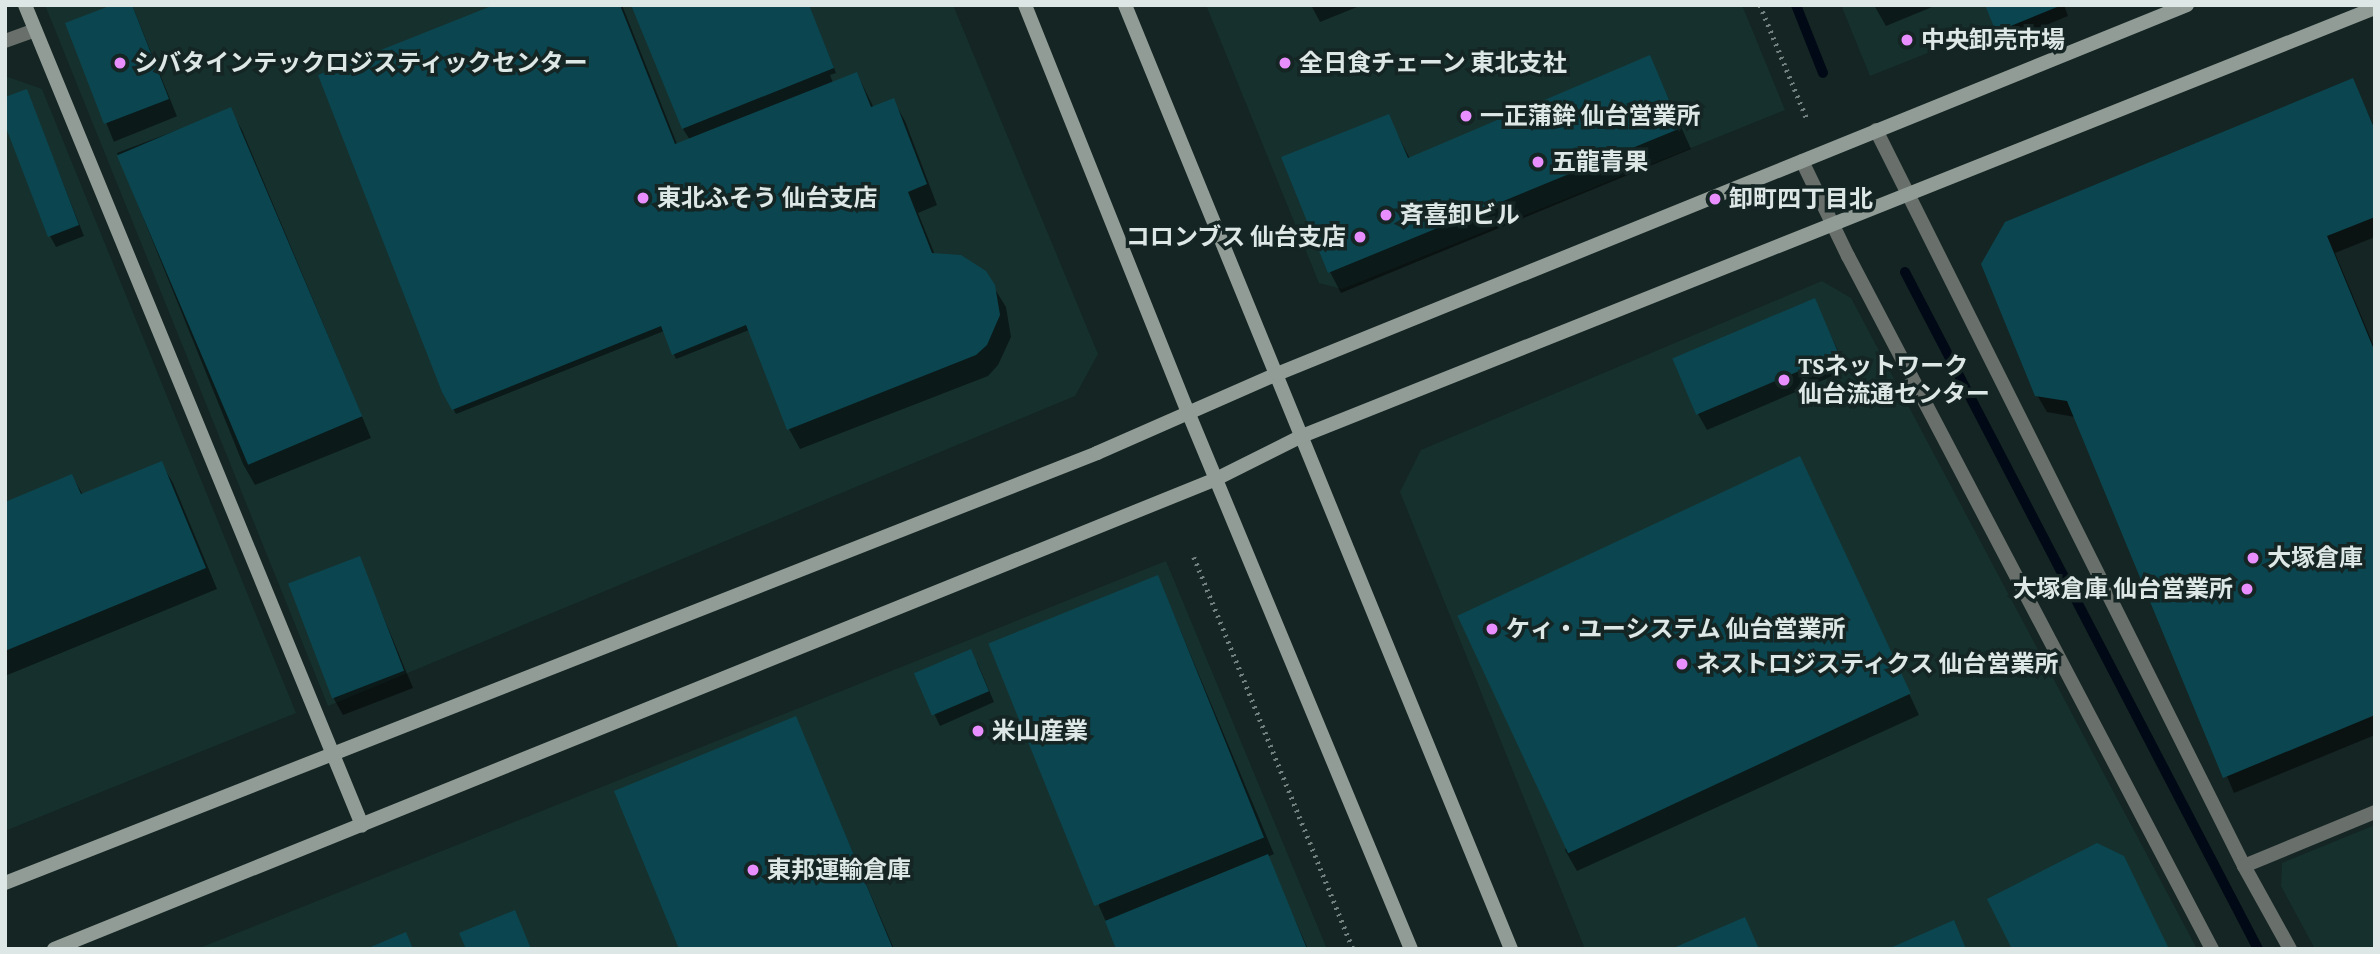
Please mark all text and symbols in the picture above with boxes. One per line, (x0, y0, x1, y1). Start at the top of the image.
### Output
place label: 中央卸売市場 (1921, 26, 2065, 54)
marker: 中央卸売市場 (1899, 32, 1915, 48)
place label: シバタインテックロジスティックセンター (134, 49, 590, 77)
place label: 全日食チェーン 東北支社 (1299, 49, 1568, 77)
marker: シバタインテックロジスティックセンター (112, 55, 128, 71)
marker: 全日食チェーン 東北支社 (1277, 55, 1293, 71)
place label: 一正蒲鉾 仙台営業所 (1480, 102, 1701, 130)
marker: 一正蒲鉾 仙台営業所 (1458, 108, 1474, 124)
place label: 五龍青果 (1552, 148, 1648, 176)
marker: 五龍青果 (1530, 154, 1546, 170)
place label: 東北ふそう 仙台支店 (657, 184, 878, 212)
place label: 卸町四丁目北 (1729, 185, 1873, 213)
marker: 東北ふそう 仙台支店 (635, 190, 651, 206)
marker: 卸町四丁目北 (1707, 191, 1723, 207)
place label: 斉喜卸ビル (1400, 201, 1520, 229)
marker: 斉喜卸ビル (1378, 207, 1394, 223)
place label: コロンブス 仙台支店 (1125, 223, 1346, 251)
marker: コロンブス 仙台支店 (1352, 229, 1368, 245)
place label: TSネットワーク 仙台流通センター (1798, 352, 1990, 408)
marker: TSネットワーク 仙台流通センター (1776, 372, 1792, 388)
place label: 大塚倉庫 (2267, 544, 2363, 572)
marker: 大塚倉庫 (2245, 550, 2261, 566)
place label: 大塚倉庫 仙台営業所 (2012, 575, 2233, 603)
marker: 大塚倉庫 仙台営業所 (2239, 581, 2255, 597)
place label: ケィ・ユーシステム 仙台営業所 (1506, 615, 1847, 643)
marker: ケィ・ユーシステム 仙台営業所 (1484, 621, 1500, 637)
place label: ネストロジスティクス 仙台営業所 (1696, 650, 2061, 678)
marker: ネストロジスティクス 仙台営業所 (1674, 656, 1690, 672)
place label: 米山産業 (992, 717, 1088, 745)
marker: 米山産業 (970, 723, 986, 739)
place label: 東邦運輸倉庫 (767, 856, 911, 884)
marker: 東邦運輸倉庫 (745, 862, 761, 878)

